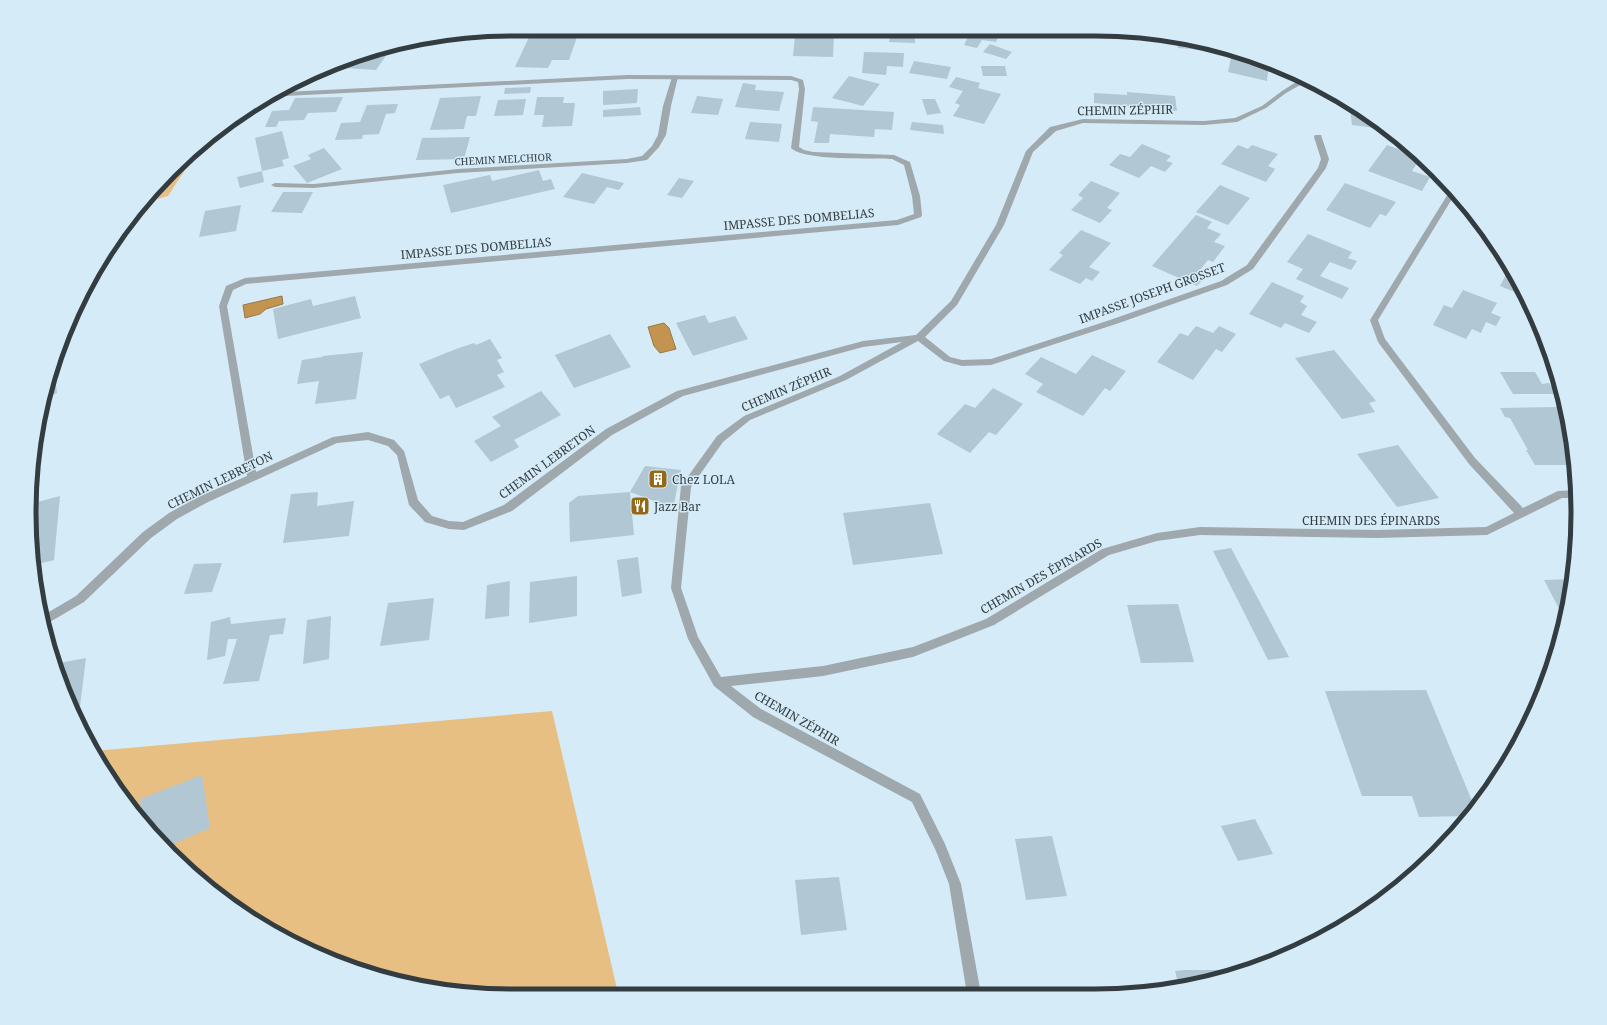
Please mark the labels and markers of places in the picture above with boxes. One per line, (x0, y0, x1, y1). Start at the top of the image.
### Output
building icon: Chez LOLA (647, 468, 669, 490)
place label: Chez LOLA (672, 471, 736, 488)
restaurant icon: Jazz Bar (629, 495, 651, 517)
place label: Jazz Bar (653, 498, 701, 515)

